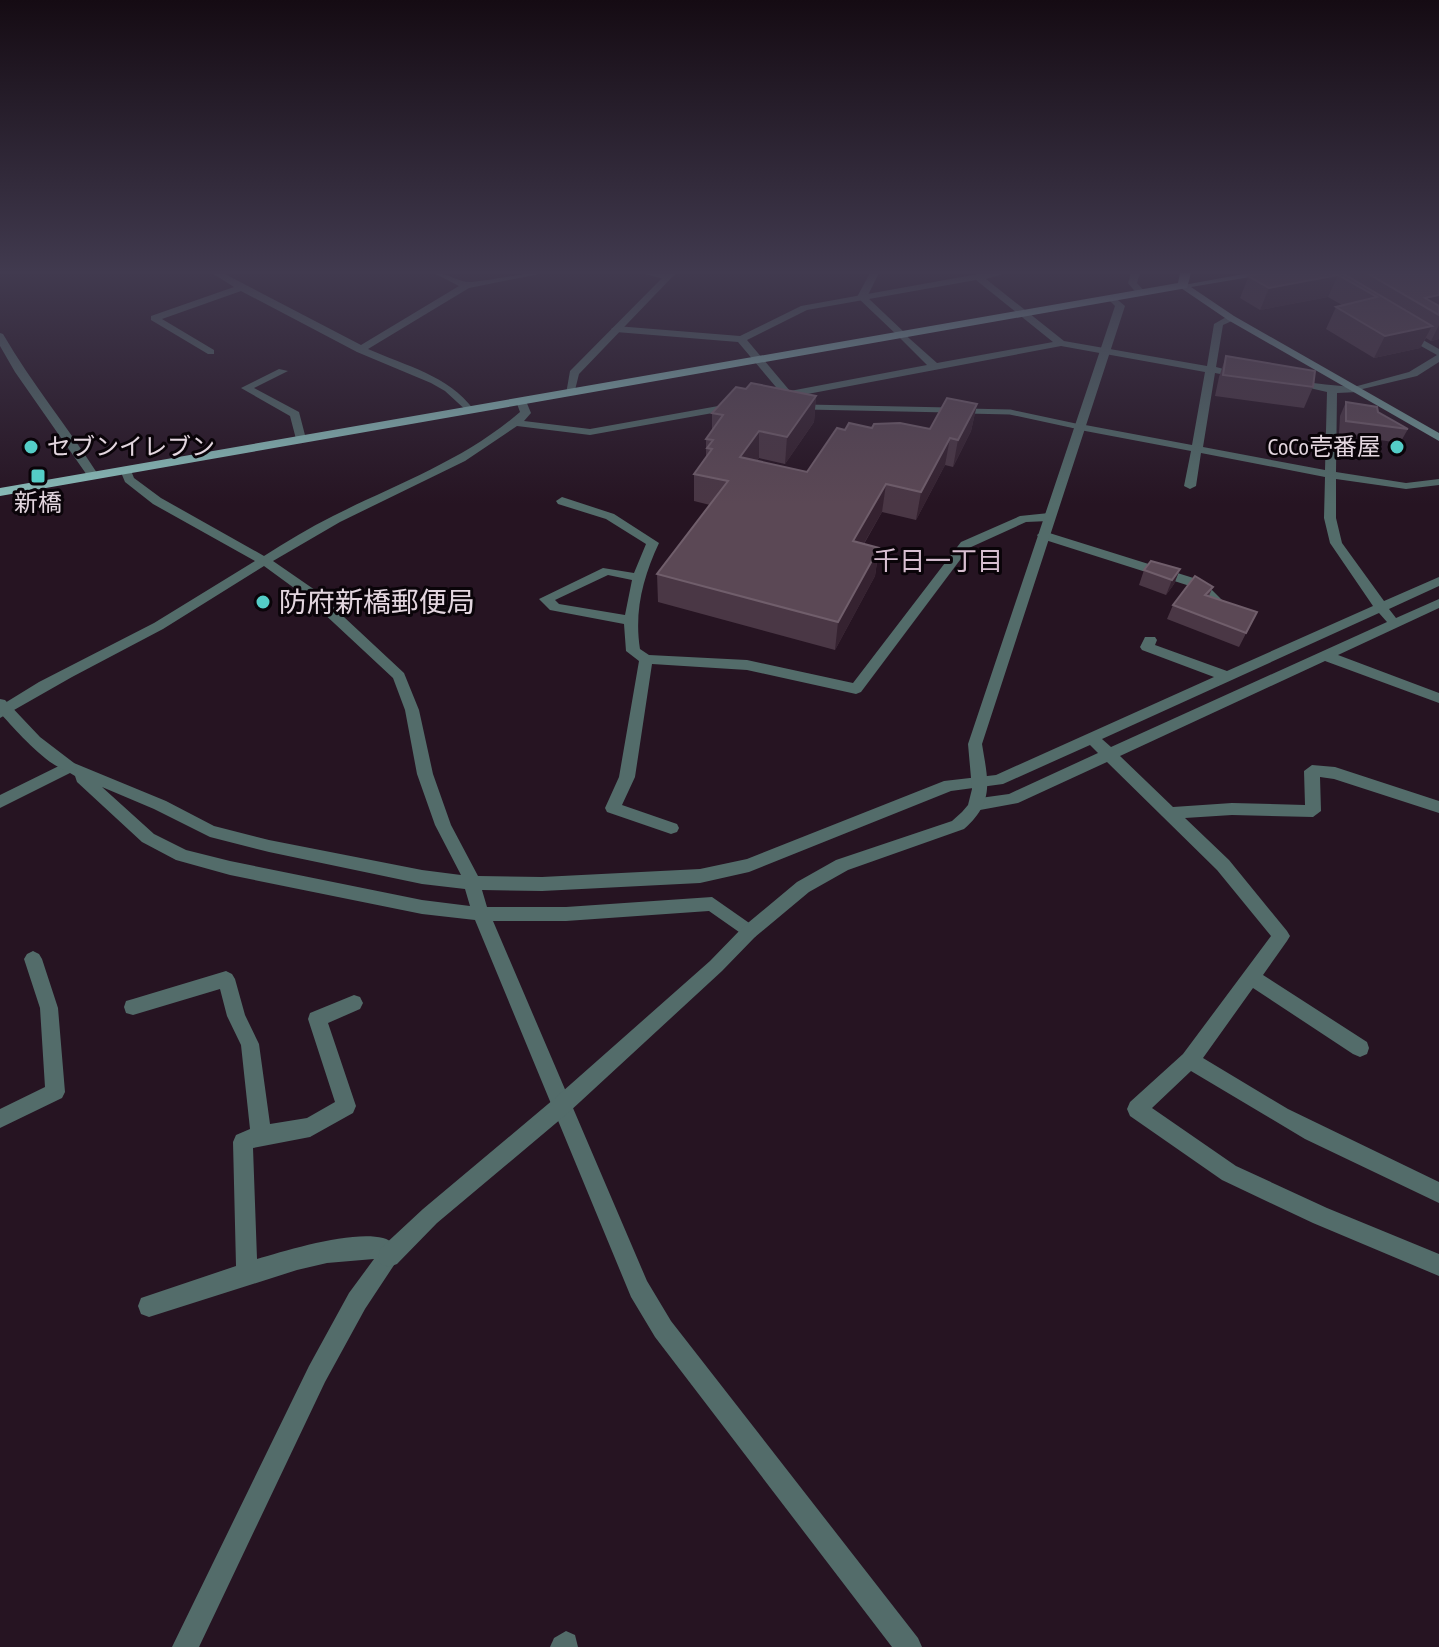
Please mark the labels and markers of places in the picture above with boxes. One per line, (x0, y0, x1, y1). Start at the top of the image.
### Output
place label: セブンイレブン (47, 431, 215, 462)
place label: CoCo壱番屋 (1268, 431, 1381, 462)
marker: セブンイレブン (22, 438, 40, 456)
marker: CoCo壱番屋 (1388, 438, 1406, 456)
marker: 新橋 (29, 467, 47, 485)
place label: 新橋 (14, 487, 62, 518)
place label: 防府新橋郵便局 (279, 583, 475, 620)
marker: 防府新橋郵便局 (254, 593, 272, 611)

